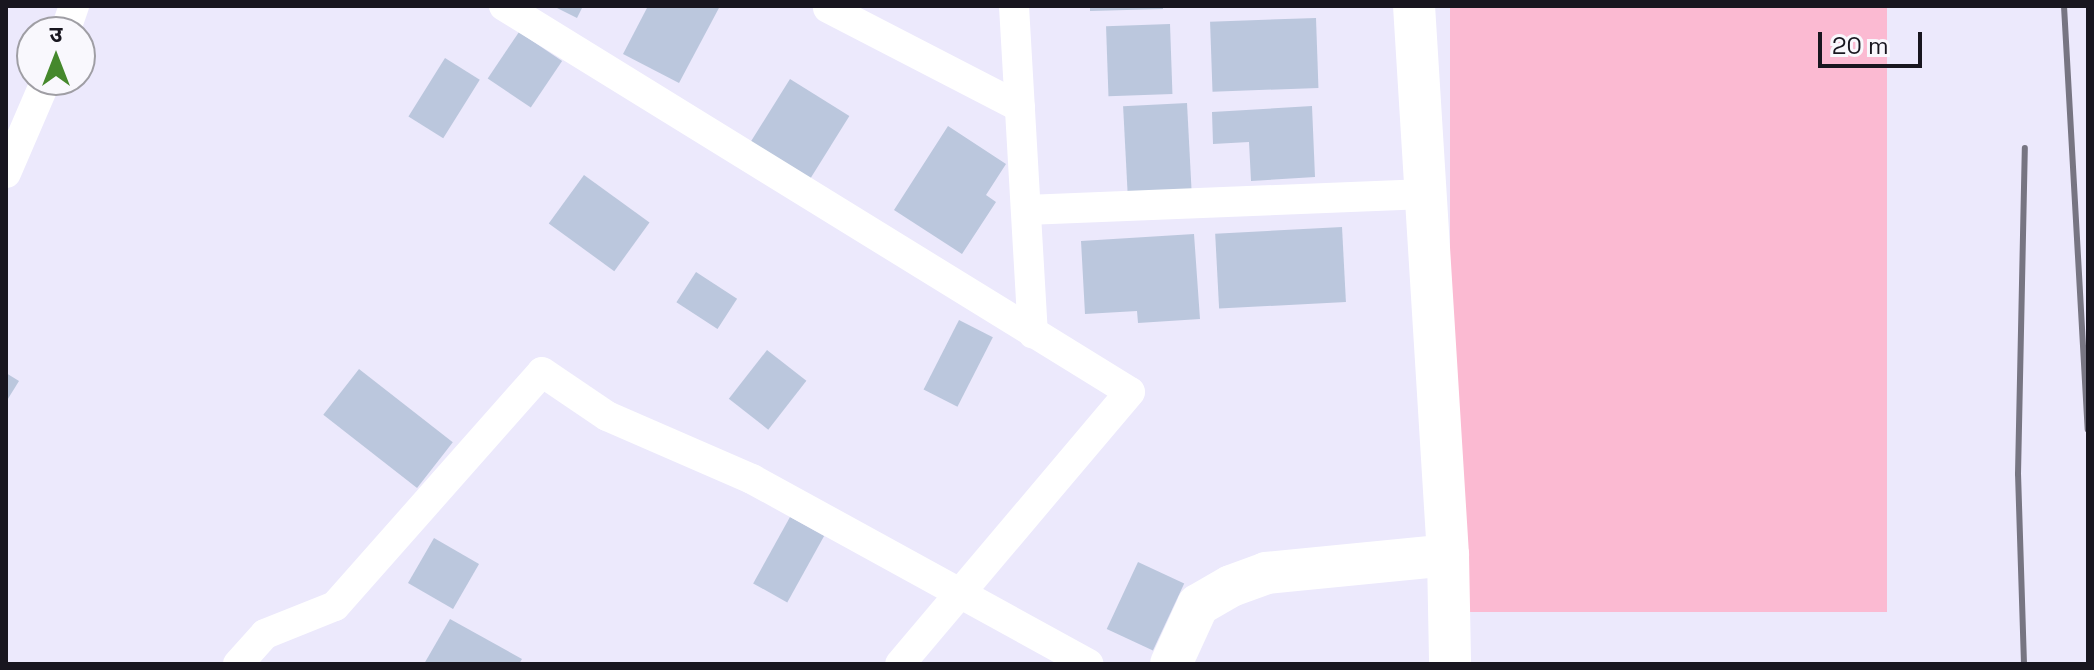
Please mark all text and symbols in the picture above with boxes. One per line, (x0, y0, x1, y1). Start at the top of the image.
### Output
north arrow (16, 16, 96, 96)
scale bar (1822, 16, 1926, 66)
text: उ (50, 20, 62, 48)
text: 20 m (1832, 30, 1889, 61)

